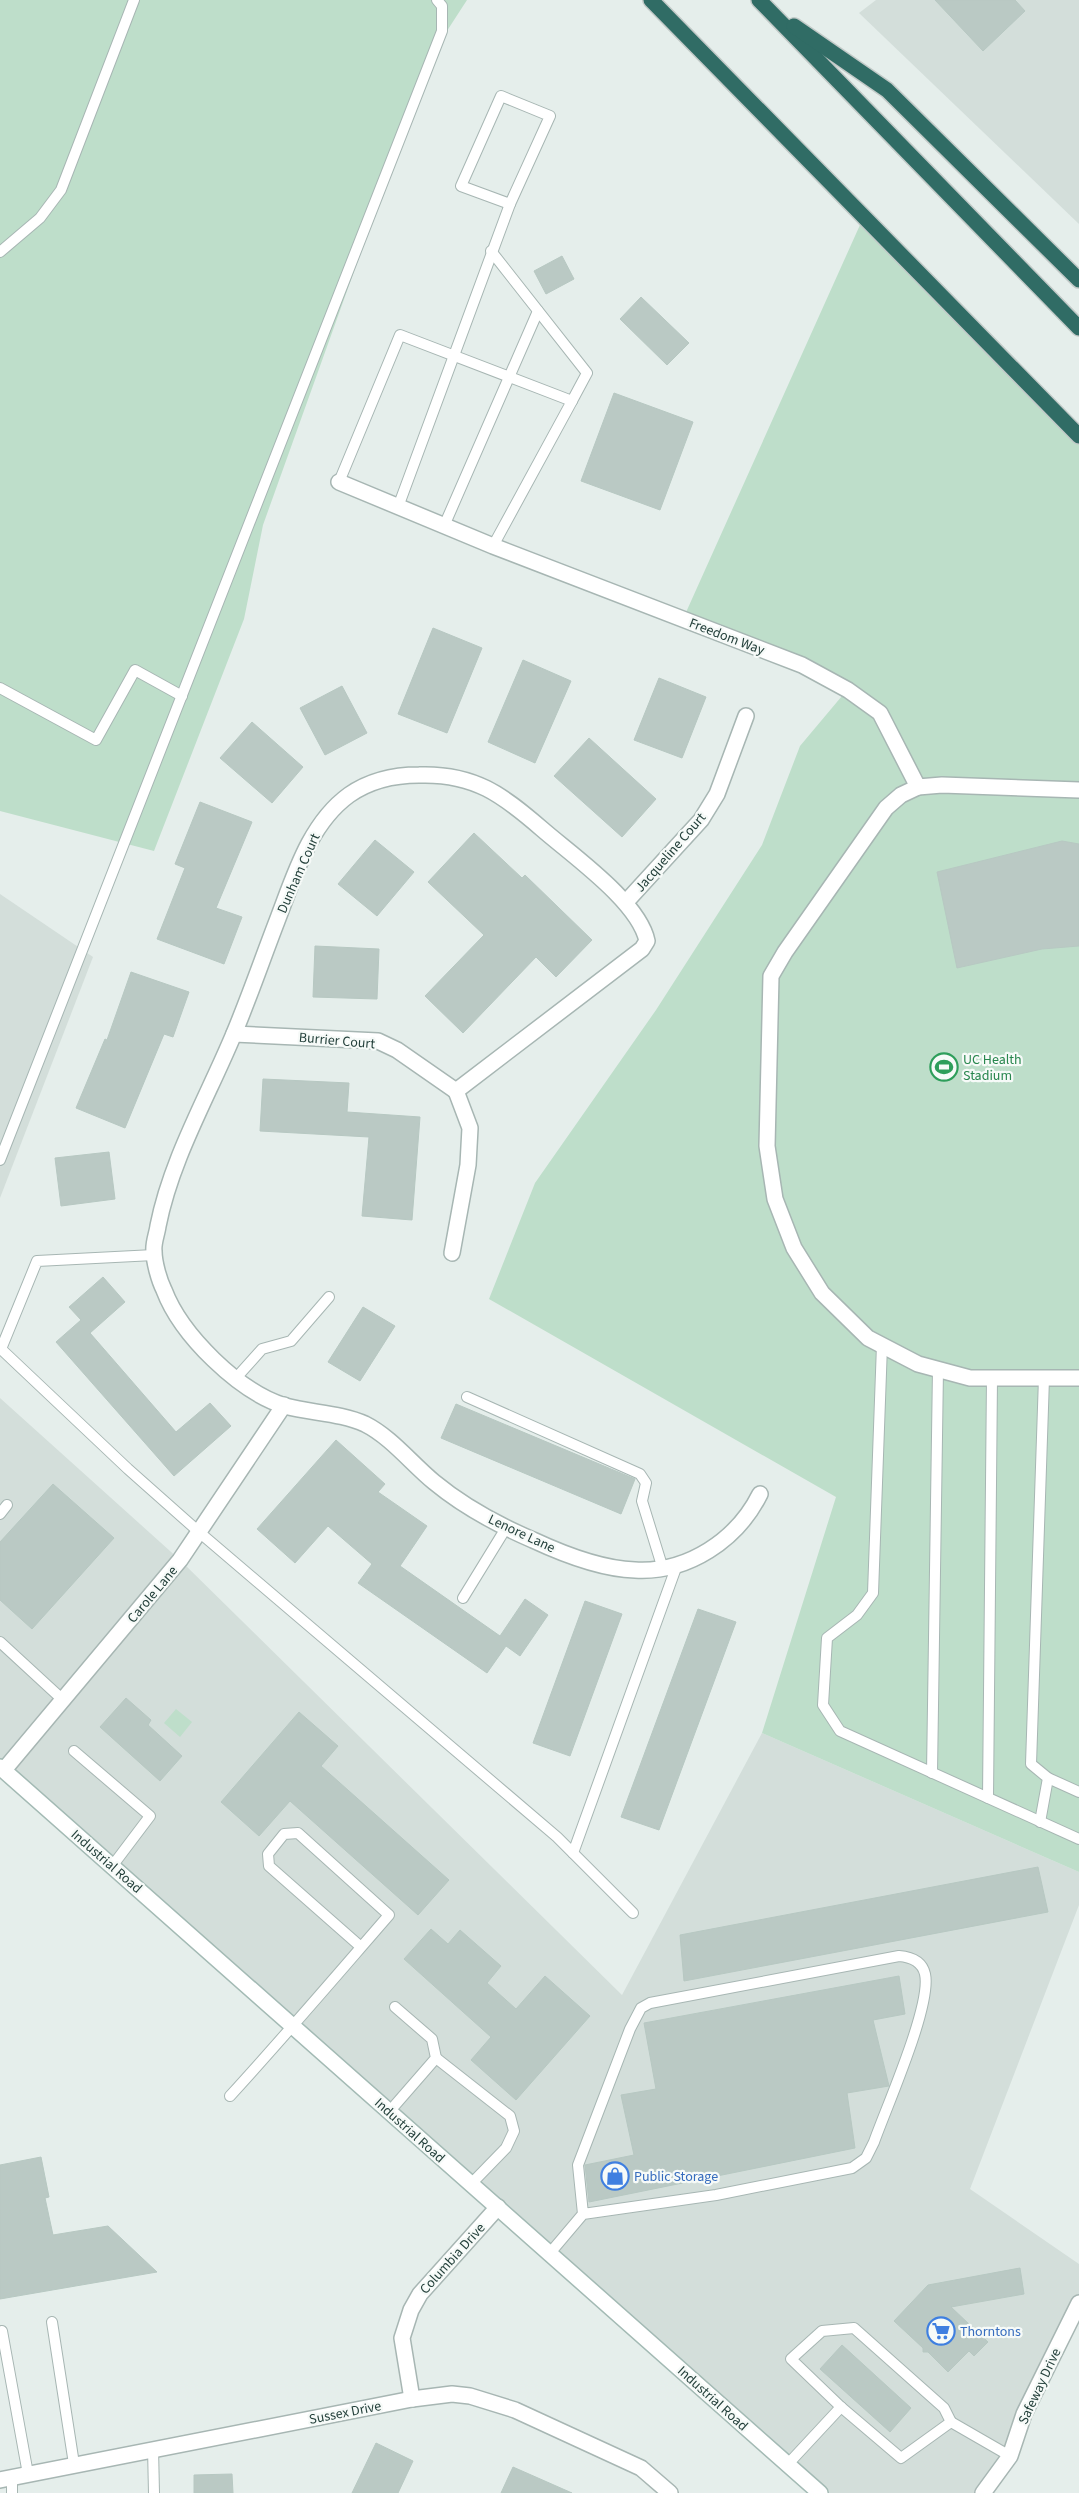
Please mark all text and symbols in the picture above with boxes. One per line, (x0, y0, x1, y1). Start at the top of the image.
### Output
street label: Freedom Way (686, 613, 768, 661)
street label: Jacqueline Court (631, 808, 711, 897)
street label: Dunham Court (272, 830, 326, 917)
street label: Burrier Court (298, 1028, 376, 1054)
place label: UC Health Stadium (963, 1050, 1022, 1086)
sports icon: UC Health Stadium (929, 1052, 959, 1082)
street label: Lenore Lane (485, 1510, 558, 1558)
street label: Carole Lane (123, 1562, 183, 1628)
street label: Industrial Road (66, 1825, 146, 1898)
street label: Industrial Road (370, 2094, 449, 2168)
shop icon: Public Storage (600, 2161, 630, 2191)
place label: Public Storage (634, 2167, 718, 2187)
street label: Columbia Drive (415, 2219, 490, 2299)
supermarket icon: Thorntons (926, 2316, 956, 2346)
place label: Thorntons (960, 2322, 1021, 2342)
street label: Safeway Drive (1013, 2345, 1066, 2428)
street label: Industrial Road (673, 2362, 752, 2436)
street label: Sussex Drive (307, 2396, 383, 2430)

